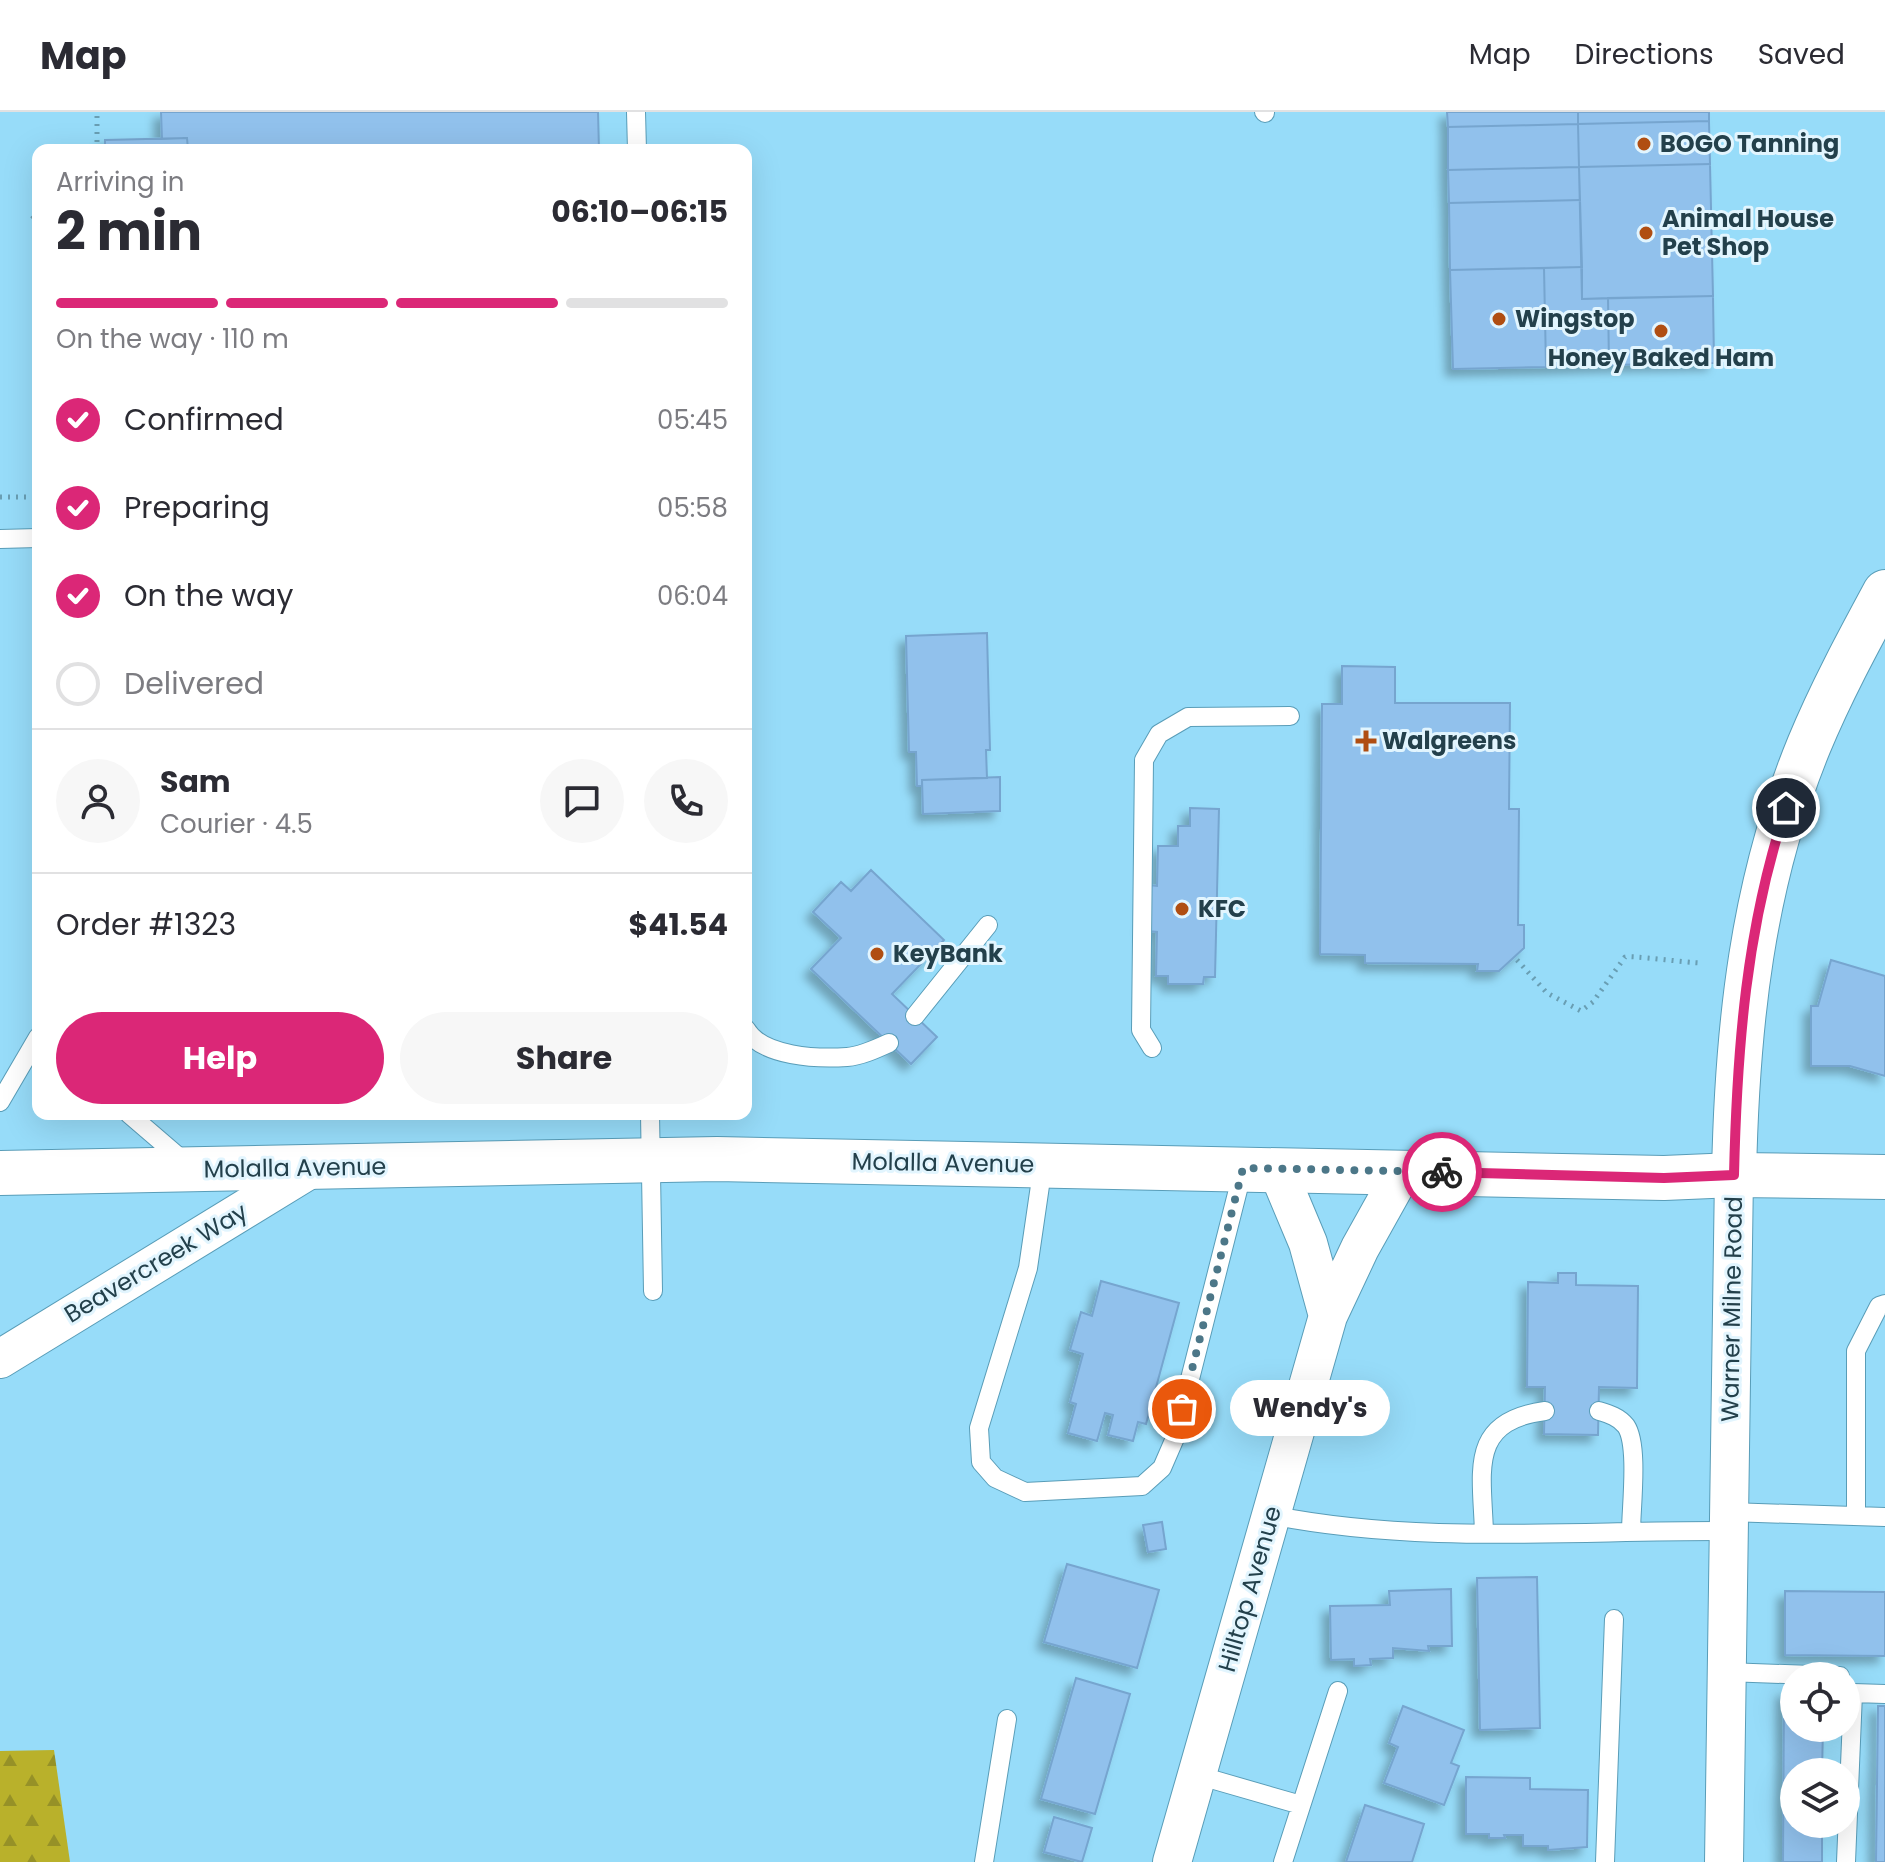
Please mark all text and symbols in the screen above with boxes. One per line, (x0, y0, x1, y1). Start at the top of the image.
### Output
text: Map (40, 29, 127, 82)
text: Map (1469, 35, 1531, 74)
text: Directions (1575, 35, 1714, 74)
text: Saved (1758, 35, 1845, 74)
place label: BOGO Tanning (1660, 127, 1839, 160)
marker: BOGO Tanning (1635, 135, 1653, 153)
text: Arriving in (56, 164, 185, 200)
text: 06:10–06:15 (551, 190, 728, 233)
text: 2 min (56, 195, 202, 268)
place label: Animal House Pet Shop (1662, 202, 1834, 263)
marker: Animal House Pet Shop (1637, 224, 1655, 242)
place label: Wingstop (1515, 302, 1635, 335)
marker: Wingstop (1490, 310, 1508, 328)
text: On the way · 110 m (56, 321, 289, 357)
marker: Honey Baked Ham (1652, 322, 1670, 340)
place label: Honey Baked Ham (1548, 341, 1774, 374)
icon: check (56, 398, 100, 442)
text: Confirmed (124, 398, 284, 441)
text: 05:45 (657, 402, 728, 438)
icon: check (56, 486, 100, 530)
text: Preparing (124, 486, 270, 529)
text: 05:58 (657, 490, 728, 526)
icon: check (56, 574, 100, 618)
text: On the way (124, 574, 293, 617)
text: 06:04 (657, 578, 728, 614)
text: Delivered (124, 662, 264, 705)
place label: Walgreens (1382, 724, 1516, 757)
marker: Walgreens (1357, 732, 1375, 750)
button: person (56, 759, 140, 843)
button: chat (540, 759, 624, 843)
button: phone (644, 759, 728, 843)
text: Sam (160, 760, 231, 803)
pin (1752, 774, 1820, 842)
icon: home (1764, 786, 1808, 830)
text: Courier · 4.5 (160, 806, 313, 842)
place label: KFC (1198, 892, 1246, 925)
marker: KFC (1173, 900, 1191, 918)
text: Order #1323 (56, 903, 236, 946)
text: $41.54 (628, 903, 728, 946)
place label: KeyBank (893, 937, 1003, 970)
marker: KeyBank (868, 945, 886, 963)
button: Help (56, 1012, 384, 1104)
button: Share (400, 1012, 728, 1104)
courier (1402, 1132, 1482, 1212)
street label: Molalla Avenue (851, 1144, 1035, 1181)
street label: Molalla Avenue (203, 1149, 387, 1186)
icon: bike (1420, 1150, 1464, 1194)
street label: Beavercreek Way (58, 1195, 254, 1330)
street label: Warner Milne Road (1713, 1196, 1750, 1422)
pin (1148, 1375, 1216, 1443)
callout: Wendy's (1230, 1381, 1390, 1437)
icon: bag (1160, 1387, 1204, 1431)
text: Wendy's (1252, 1390, 1368, 1426)
street label: Hilltop Avenue (1210, 1502, 1289, 1676)
map controls (1780, 1662, 1860, 1838)
button: locate (1780, 1662, 1860, 1742)
button: layers (1780, 1758, 1860, 1838)

